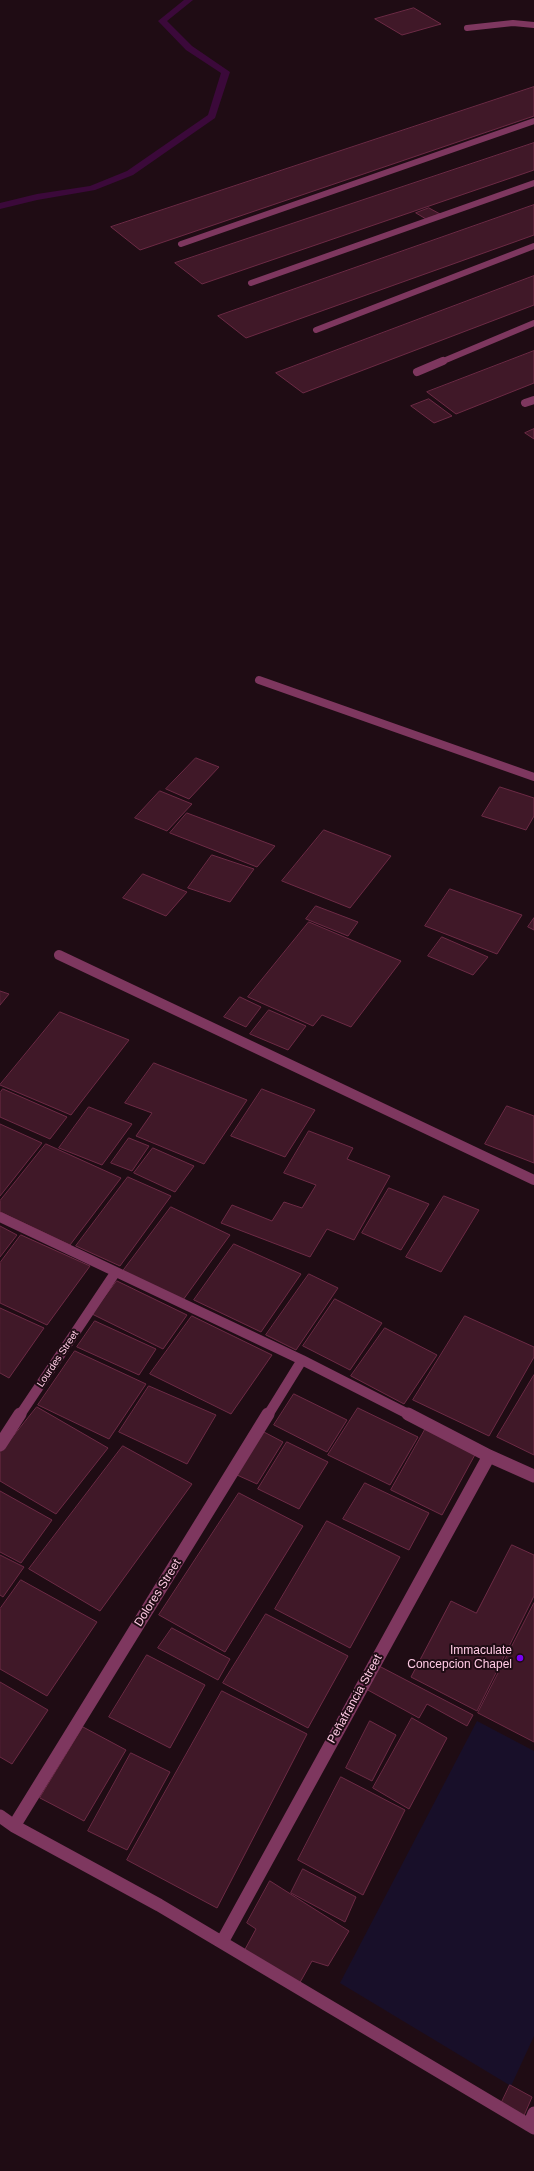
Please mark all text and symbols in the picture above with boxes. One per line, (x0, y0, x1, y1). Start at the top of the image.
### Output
street label: Lourdes Street (35, 1328, 81, 1390)
street label: Dolores Street (132, 1557, 184, 1629)
place label: Immaculate Concepcion Chapel (407, 1644, 512, 1672)
street label: Peñafrancia Street (325, 1652, 385, 1746)
marker: Immaculate Concepcion Chapel (515, 1653, 525, 1663)

